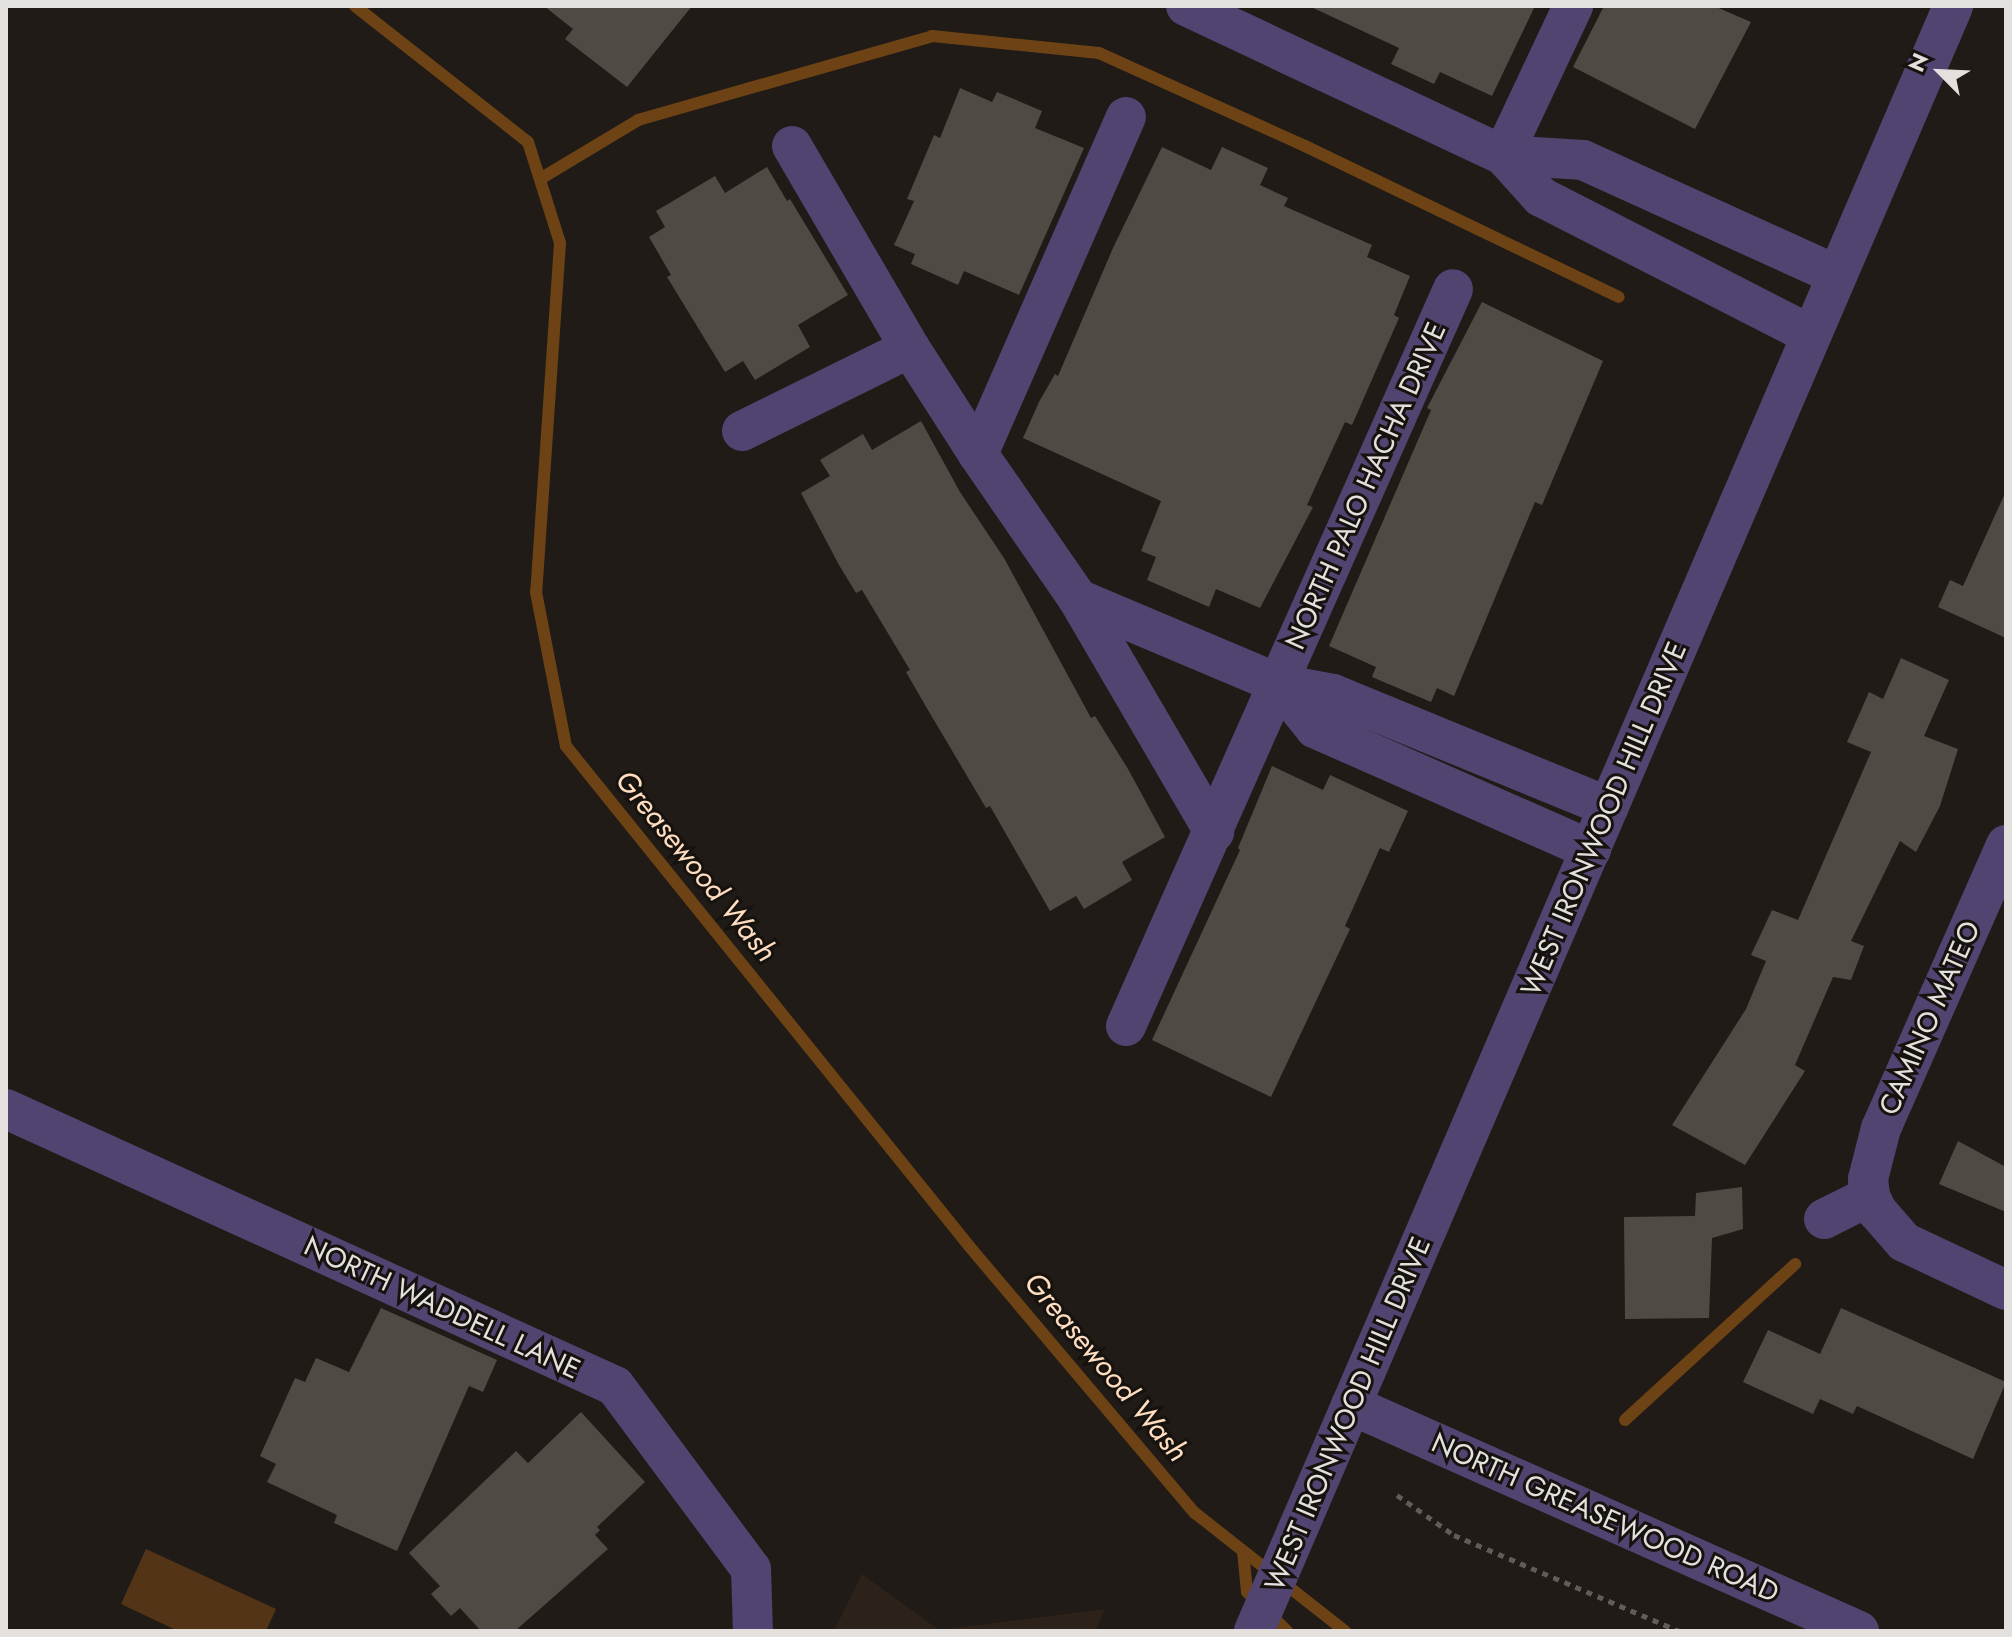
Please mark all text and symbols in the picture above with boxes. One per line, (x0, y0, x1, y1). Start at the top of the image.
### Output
north arrow (1900, 32, 1980, 112)
text: N (1900, 48, 1936, 77)
street label: NORTH PALO HACHA DRIVE (1279, 317, 1453, 655)
street label: WEST IRONWOOD HILL DRIVE (1514, 637, 1694, 1001)
water label: Greasewood Wash (608, 763, 784, 969)
street label: CAMINO MATEO (1872, 916, 1988, 1120)
street label: NORTH WADDELL LANE (299, 1229, 585, 1387)
street label: WEST IRONWOOD HILL DRIVE (1258, 1232, 1438, 1596)
water label: Greasewood Wash (1016, 1265, 1196, 1469)
street label: NORTH GREASEWOOD ROAD (1426, 1426, 1784, 1610)

